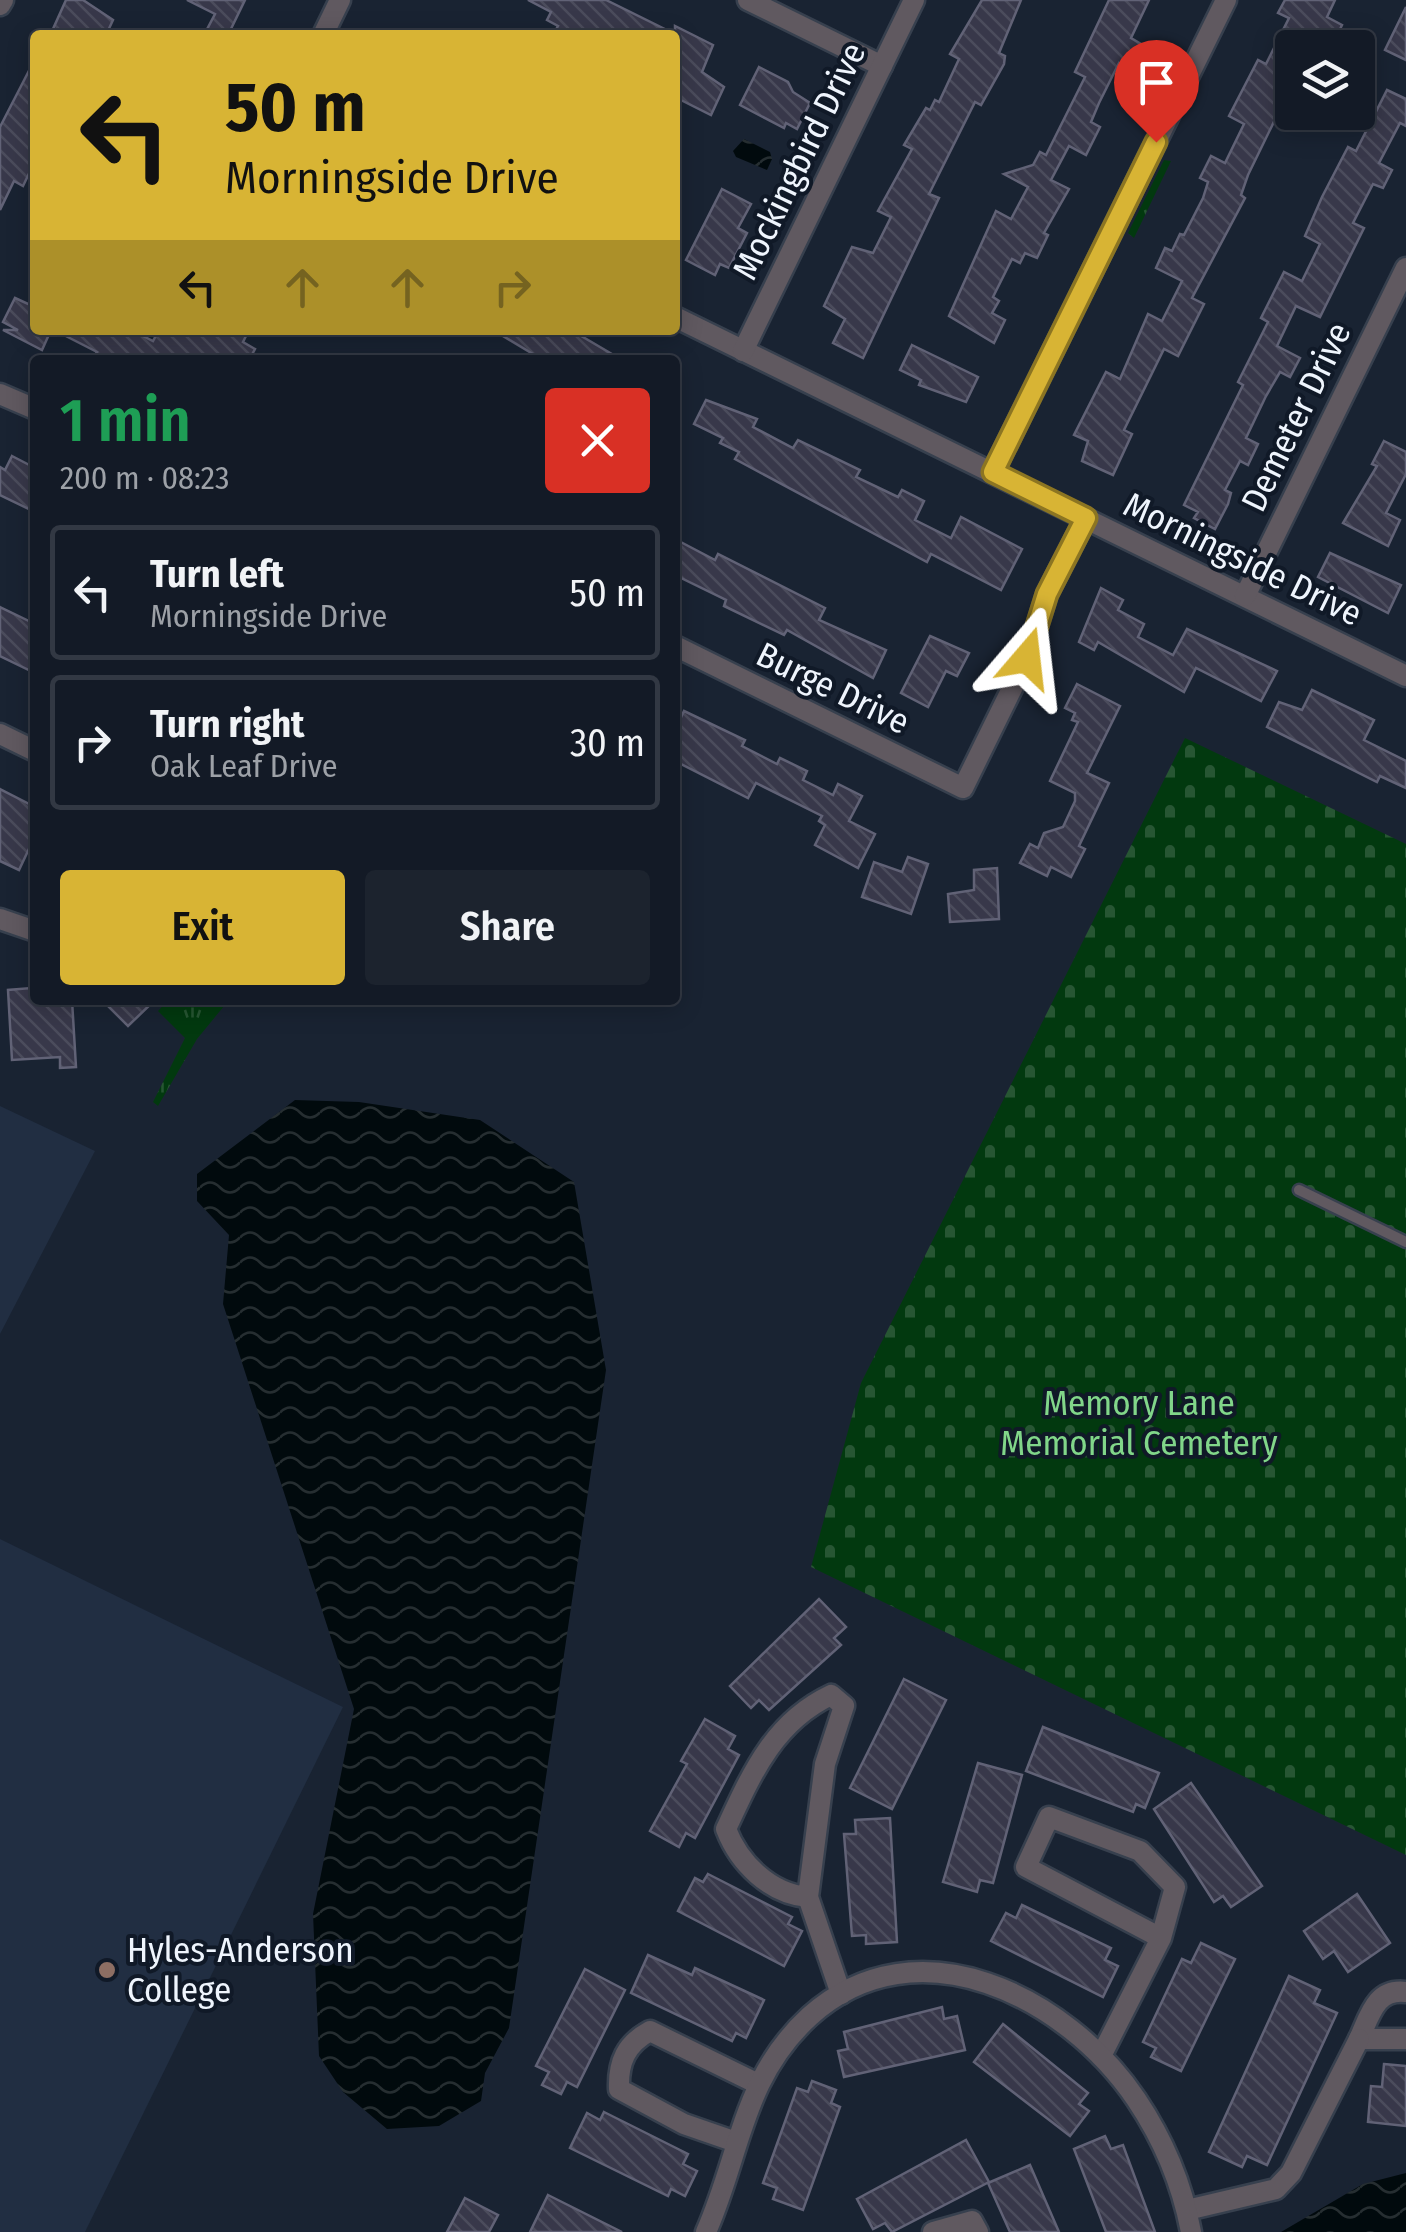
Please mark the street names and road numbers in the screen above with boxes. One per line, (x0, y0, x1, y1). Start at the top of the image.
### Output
street label: Mockingbird Drive (724, 36, 874, 286)
street label: Demeter Drive (1232, 316, 1360, 518)
street label: Morningside Drive (1117, 483, 1369, 635)
street label: Burge Drive (750, 633, 916, 743)

